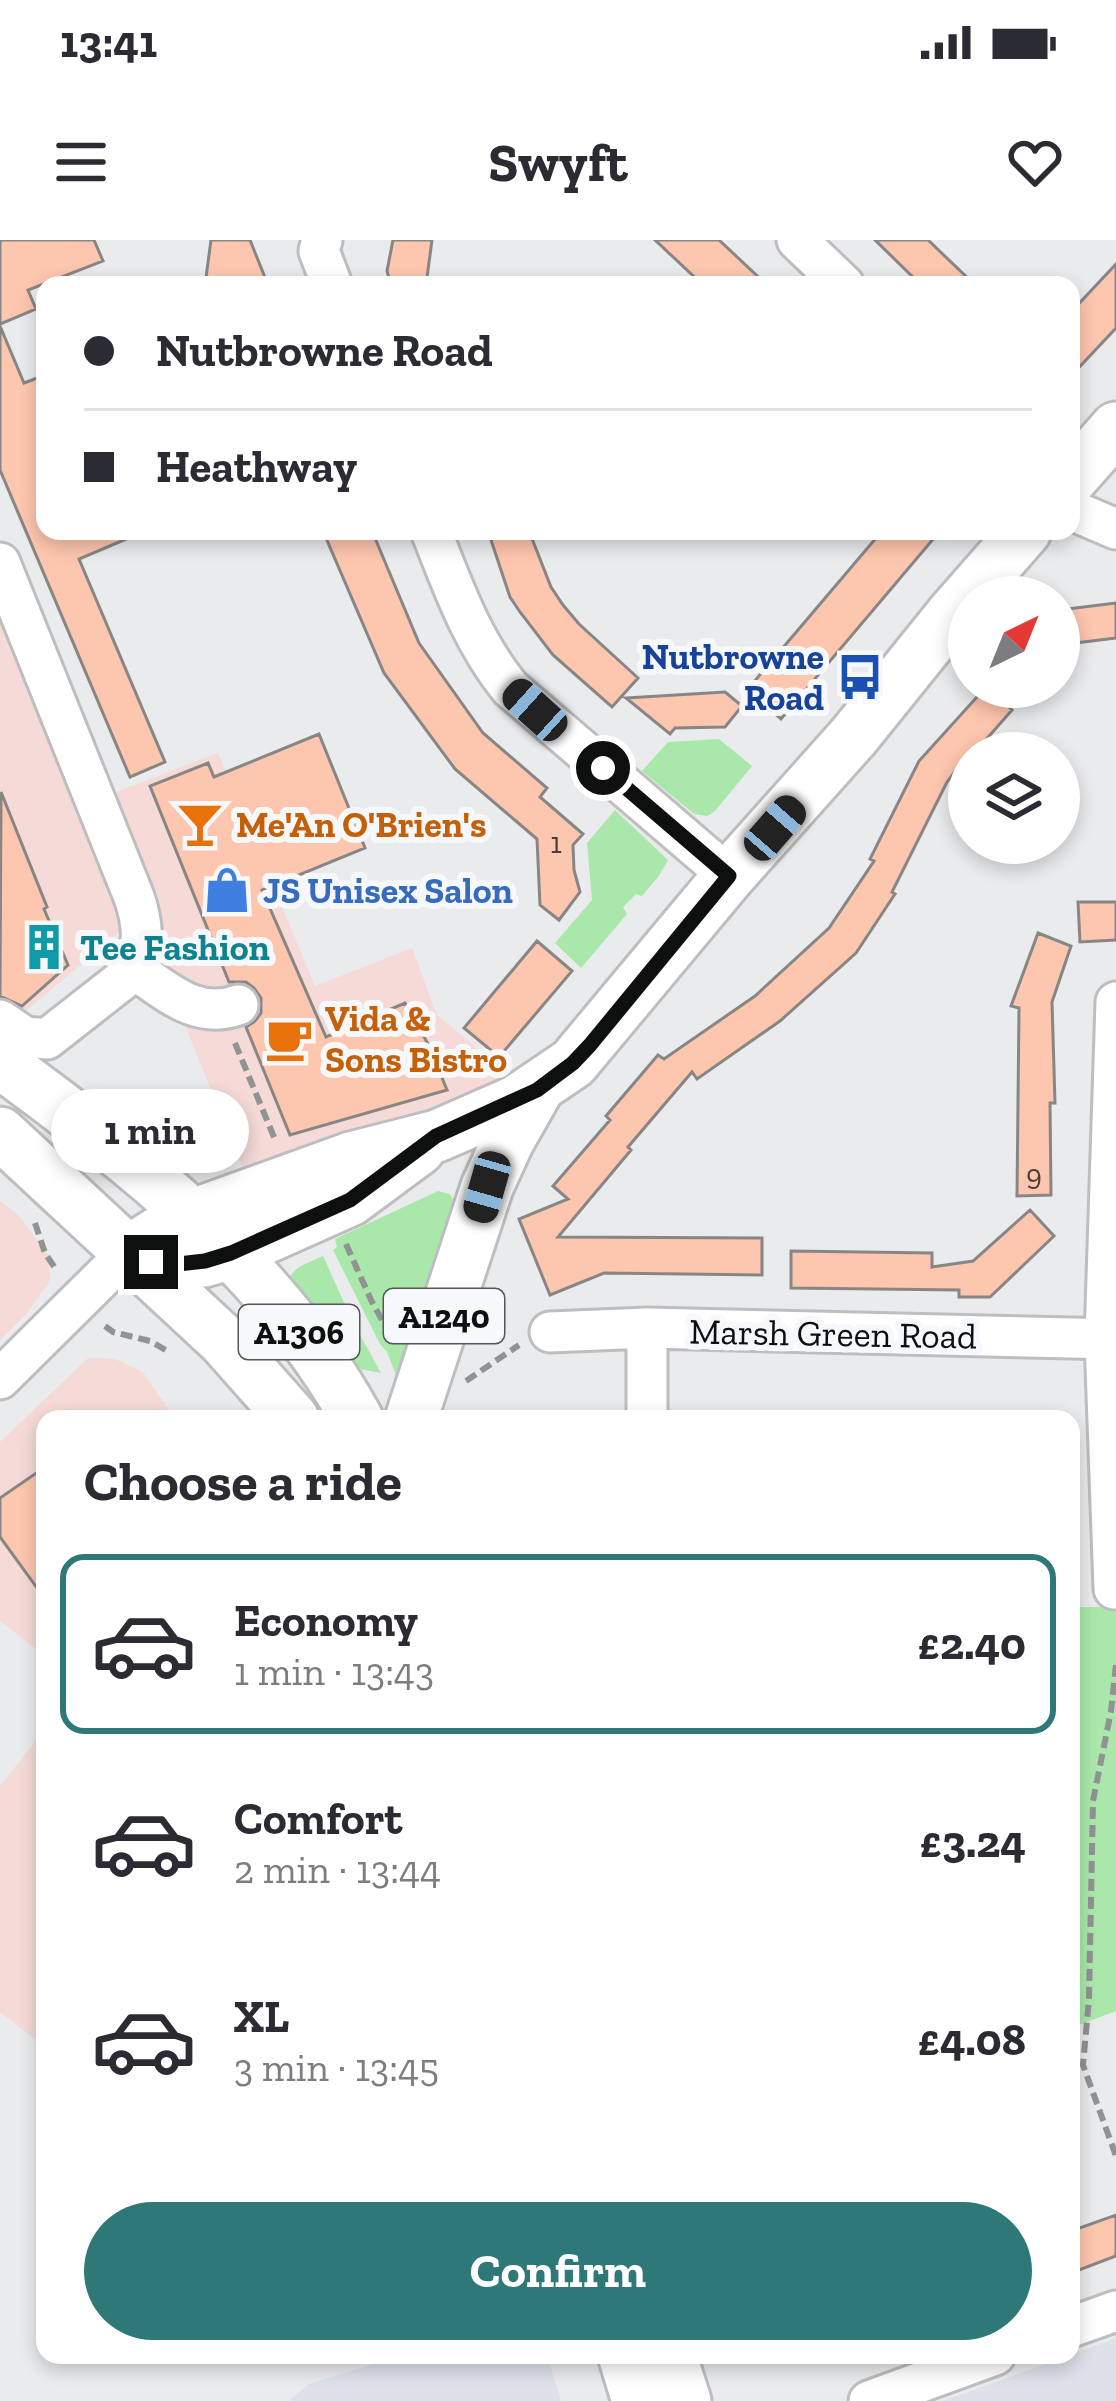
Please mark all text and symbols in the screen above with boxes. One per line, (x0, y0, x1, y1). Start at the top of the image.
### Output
text: 13:41 (60, 15, 157, 69)
icon: menu (48, 129, 114, 195)
icon: heart (1002, 129, 1068, 195)
text: Swyft (488, 130, 628, 195)
text: Nutbrowne Road (156, 324, 493, 378)
text: Heathway (156, 440, 357, 494)
north arrow (948, 576, 1080, 708)
map controls (948, 576, 1080, 864)
place label: Nutbrowne Road (642, 635, 824, 719)
bus stop icon: Nutbrowne Road (835, 652, 885, 702)
car (496, 673, 574, 747)
button: layers (948, 732, 1080, 864)
route start (576, 741, 630, 795)
car (738, 789, 812, 867)
bar icon: Me'An O'Brien's (175, 799, 225, 849)
place label: Me'An O'Brien's (236, 803, 487, 846)
house number: 1 (550, 825, 562, 861)
shop icon: JS Unisex Salon (202, 865, 252, 915)
place label: JS Unisex Salon (263, 869, 513, 912)
building icon: Tee Fashion (19, 922, 69, 972)
place label: Tee Fashion (80, 926, 270, 969)
place label: Vida & Sons Bistro (325, 997, 507, 1081)
cafe icon: Vida & Sons Bistro (264, 1014, 314, 1064)
callout: 1 min (52, 1088, 250, 1172)
text: 1 min (104, 1107, 196, 1154)
car (460, 1147, 514, 1227)
house number: 9 (1026, 1157, 1042, 1193)
route end (124, 1235, 178, 1289)
road number: A1240 (384, 1289, 504, 1343)
road number: A1306 (239, 1305, 359, 1359)
street label: Marsh Green Road (689, 1309, 977, 1358)
text: Choose a ride (84, 1449, 402, 1514)
icon: car (90, 1590, 198, 1698)
text: Economy (234, 1594, 418, 1648)
text: £2.40 (918, 1617, 1026, 1671)
text: 1 min · 13:43 (234, 1648, 434, 1695)
icon: car (90, 1788, 198, 1896)
text: Comfort (234, 1792, 402, 1846)
text: £3.24 (920, 1815, 1026, 1869)
text: 2 min · 13:44 (234, 1846, 441, 1893)
icon: car (90, 1986, 198, 2094)
text: XL (234, 1990, 289, 2044)
text: £4.08 (918, 2013, 1026, 2067)
text: 3 min · 13:45 (234, 2044, 439, 2091)
button: Confirm (84, 2202, 1032, 2340)

